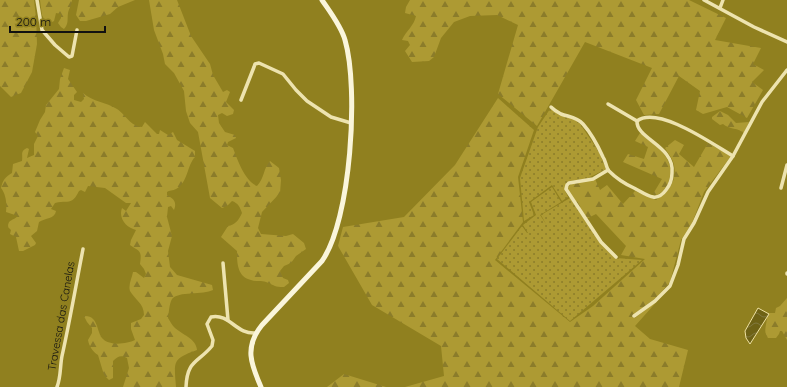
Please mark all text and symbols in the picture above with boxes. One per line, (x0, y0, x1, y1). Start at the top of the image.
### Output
scale bar (10, 8, 105, 34)
text: 200 m (16, 14, 51, 29)
street label: Travessa das Canelas (44, 260, 78, 372)

